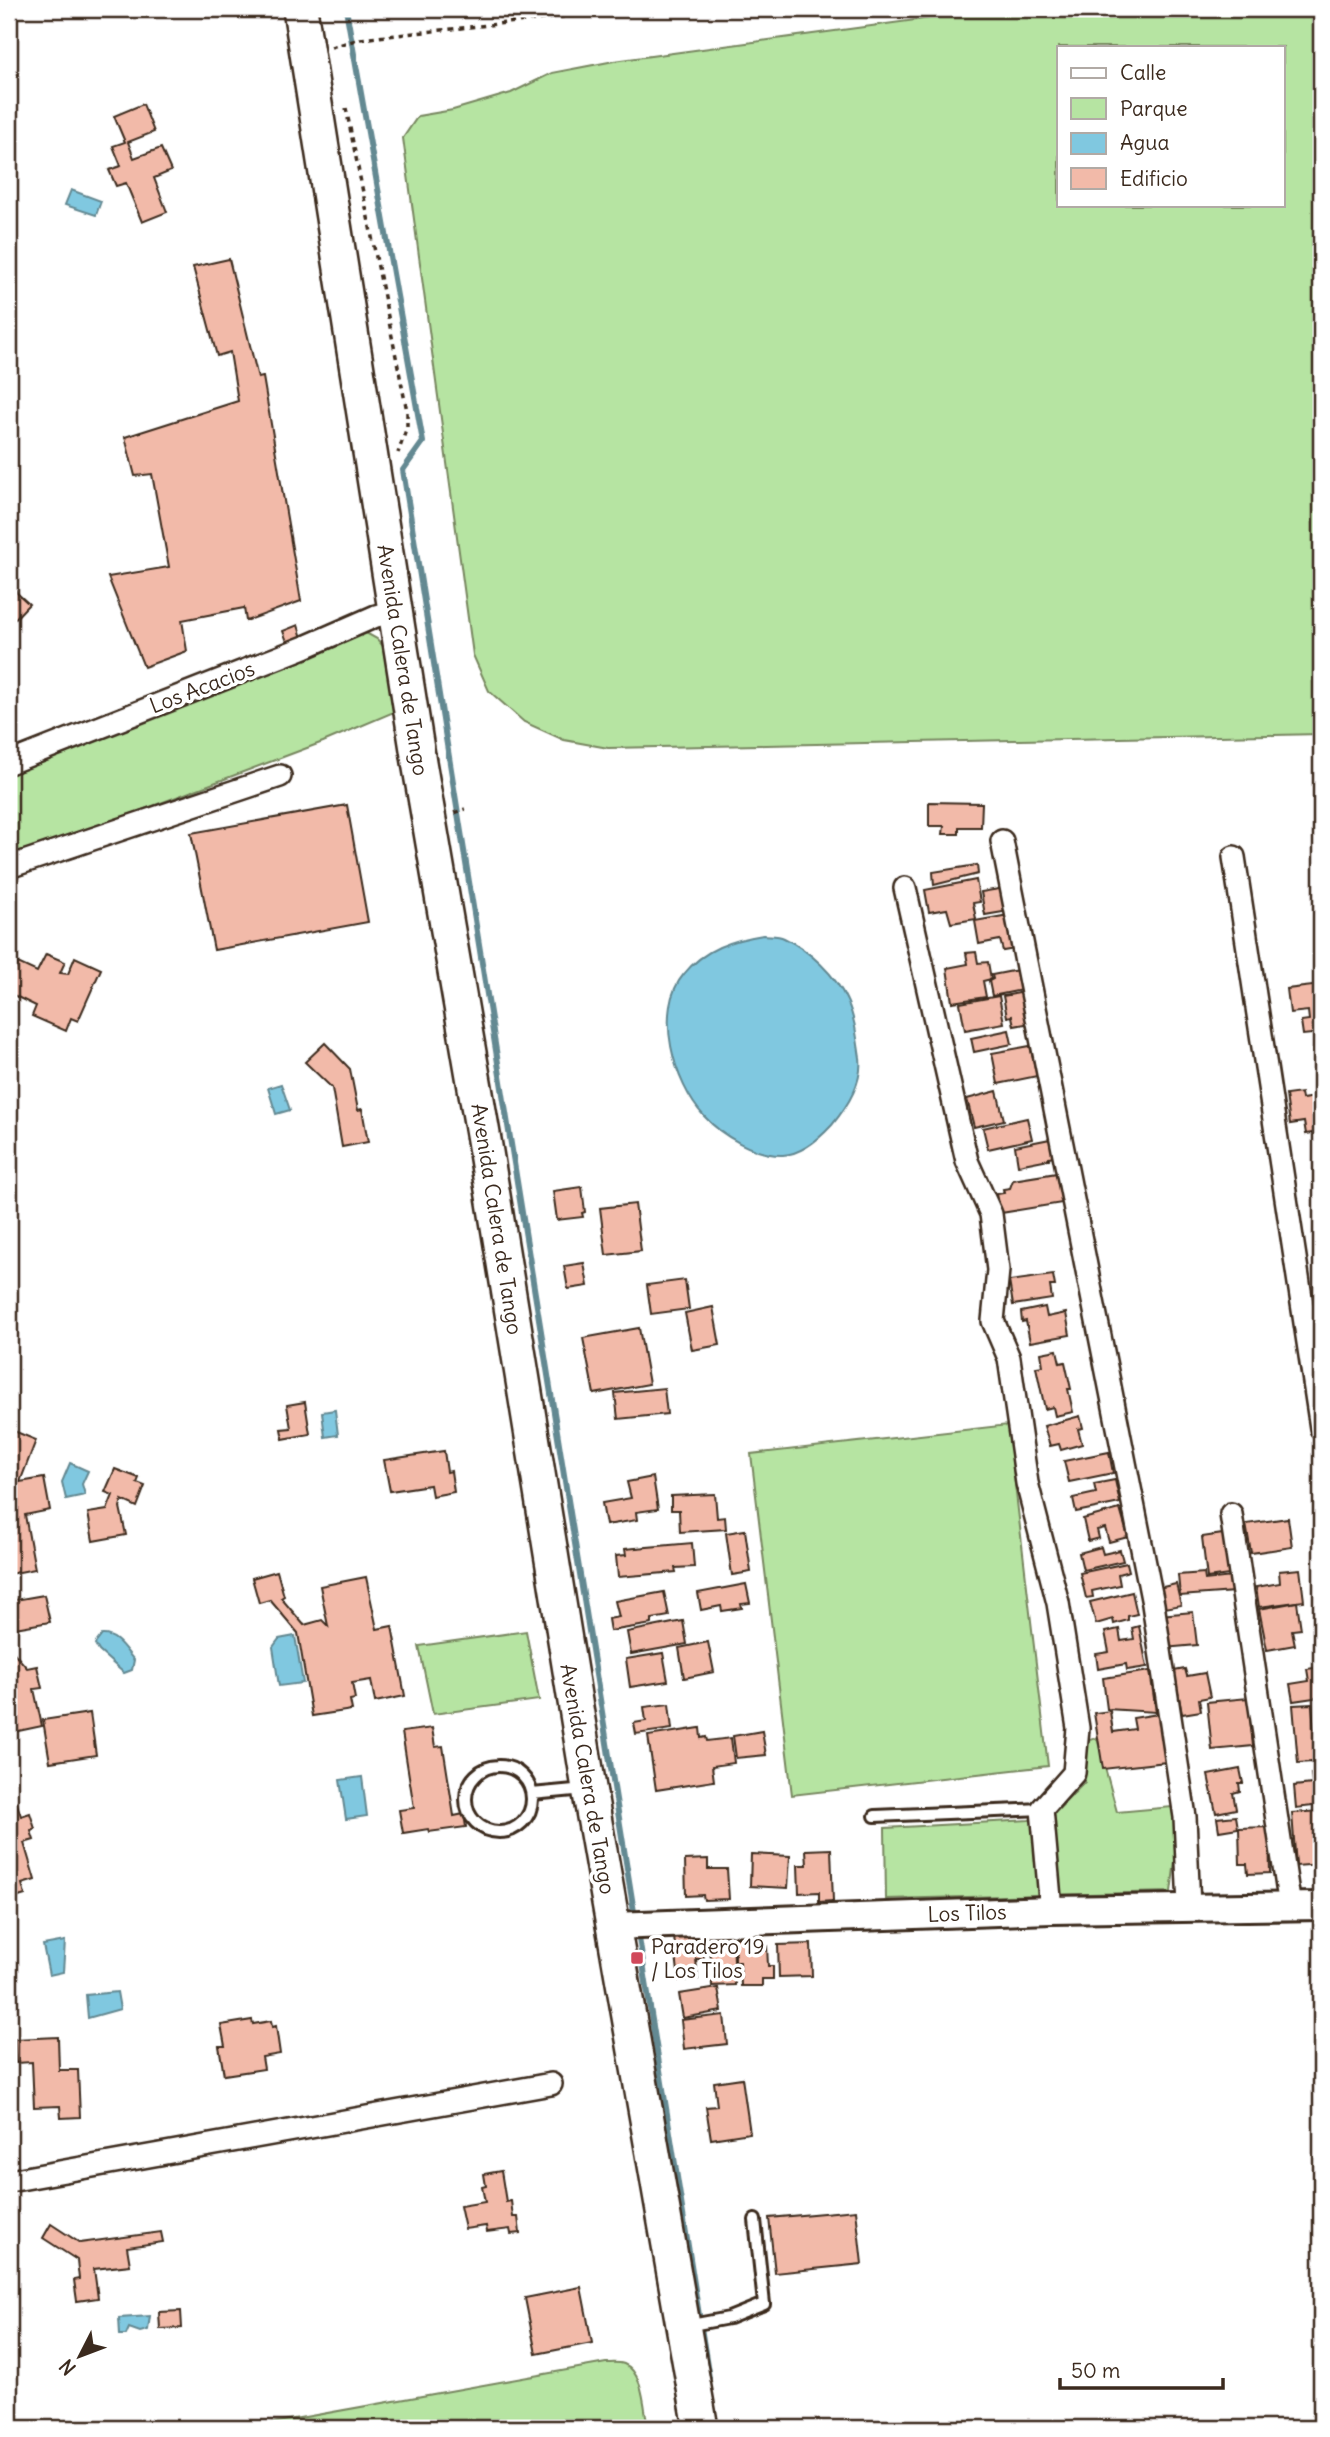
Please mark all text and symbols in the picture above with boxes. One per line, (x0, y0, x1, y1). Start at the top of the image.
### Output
legend (1057, 46, 1284, 206)
text: Calle (1120, 59, 1166, 86)
text: Parque (1120, 95, 1188, 122)
text: Agua (1120, 129, 1169, 156)
text: Edificio (1120, 165, 1188, 192)
street label: Avenida Calera de Tango (371, 542, 435, 778)
street label: Los Acacios (146, 655, 258, 719)
street label: Avenida Calera de Tango (465, 1101, 529, 1337)
street label: Avenida Calera de Tango (554, 1661, 622, 1897)
street label: Los Tilos (927, 1898, 1007, 1928)
place label: Paradero 19 / Los Tilos (651, 1933, 765, 1984)
marker: Paradero 19 / Los Tilos (629, 1950, 645, 1966)
north arrow (46, 2322, 116, 2392)
scale bar (1060, 2346, 1223, 2390)
text: N (54, 2354, 81, 2380)
text: 50 m (1071, 2357, 1120, 2384)

